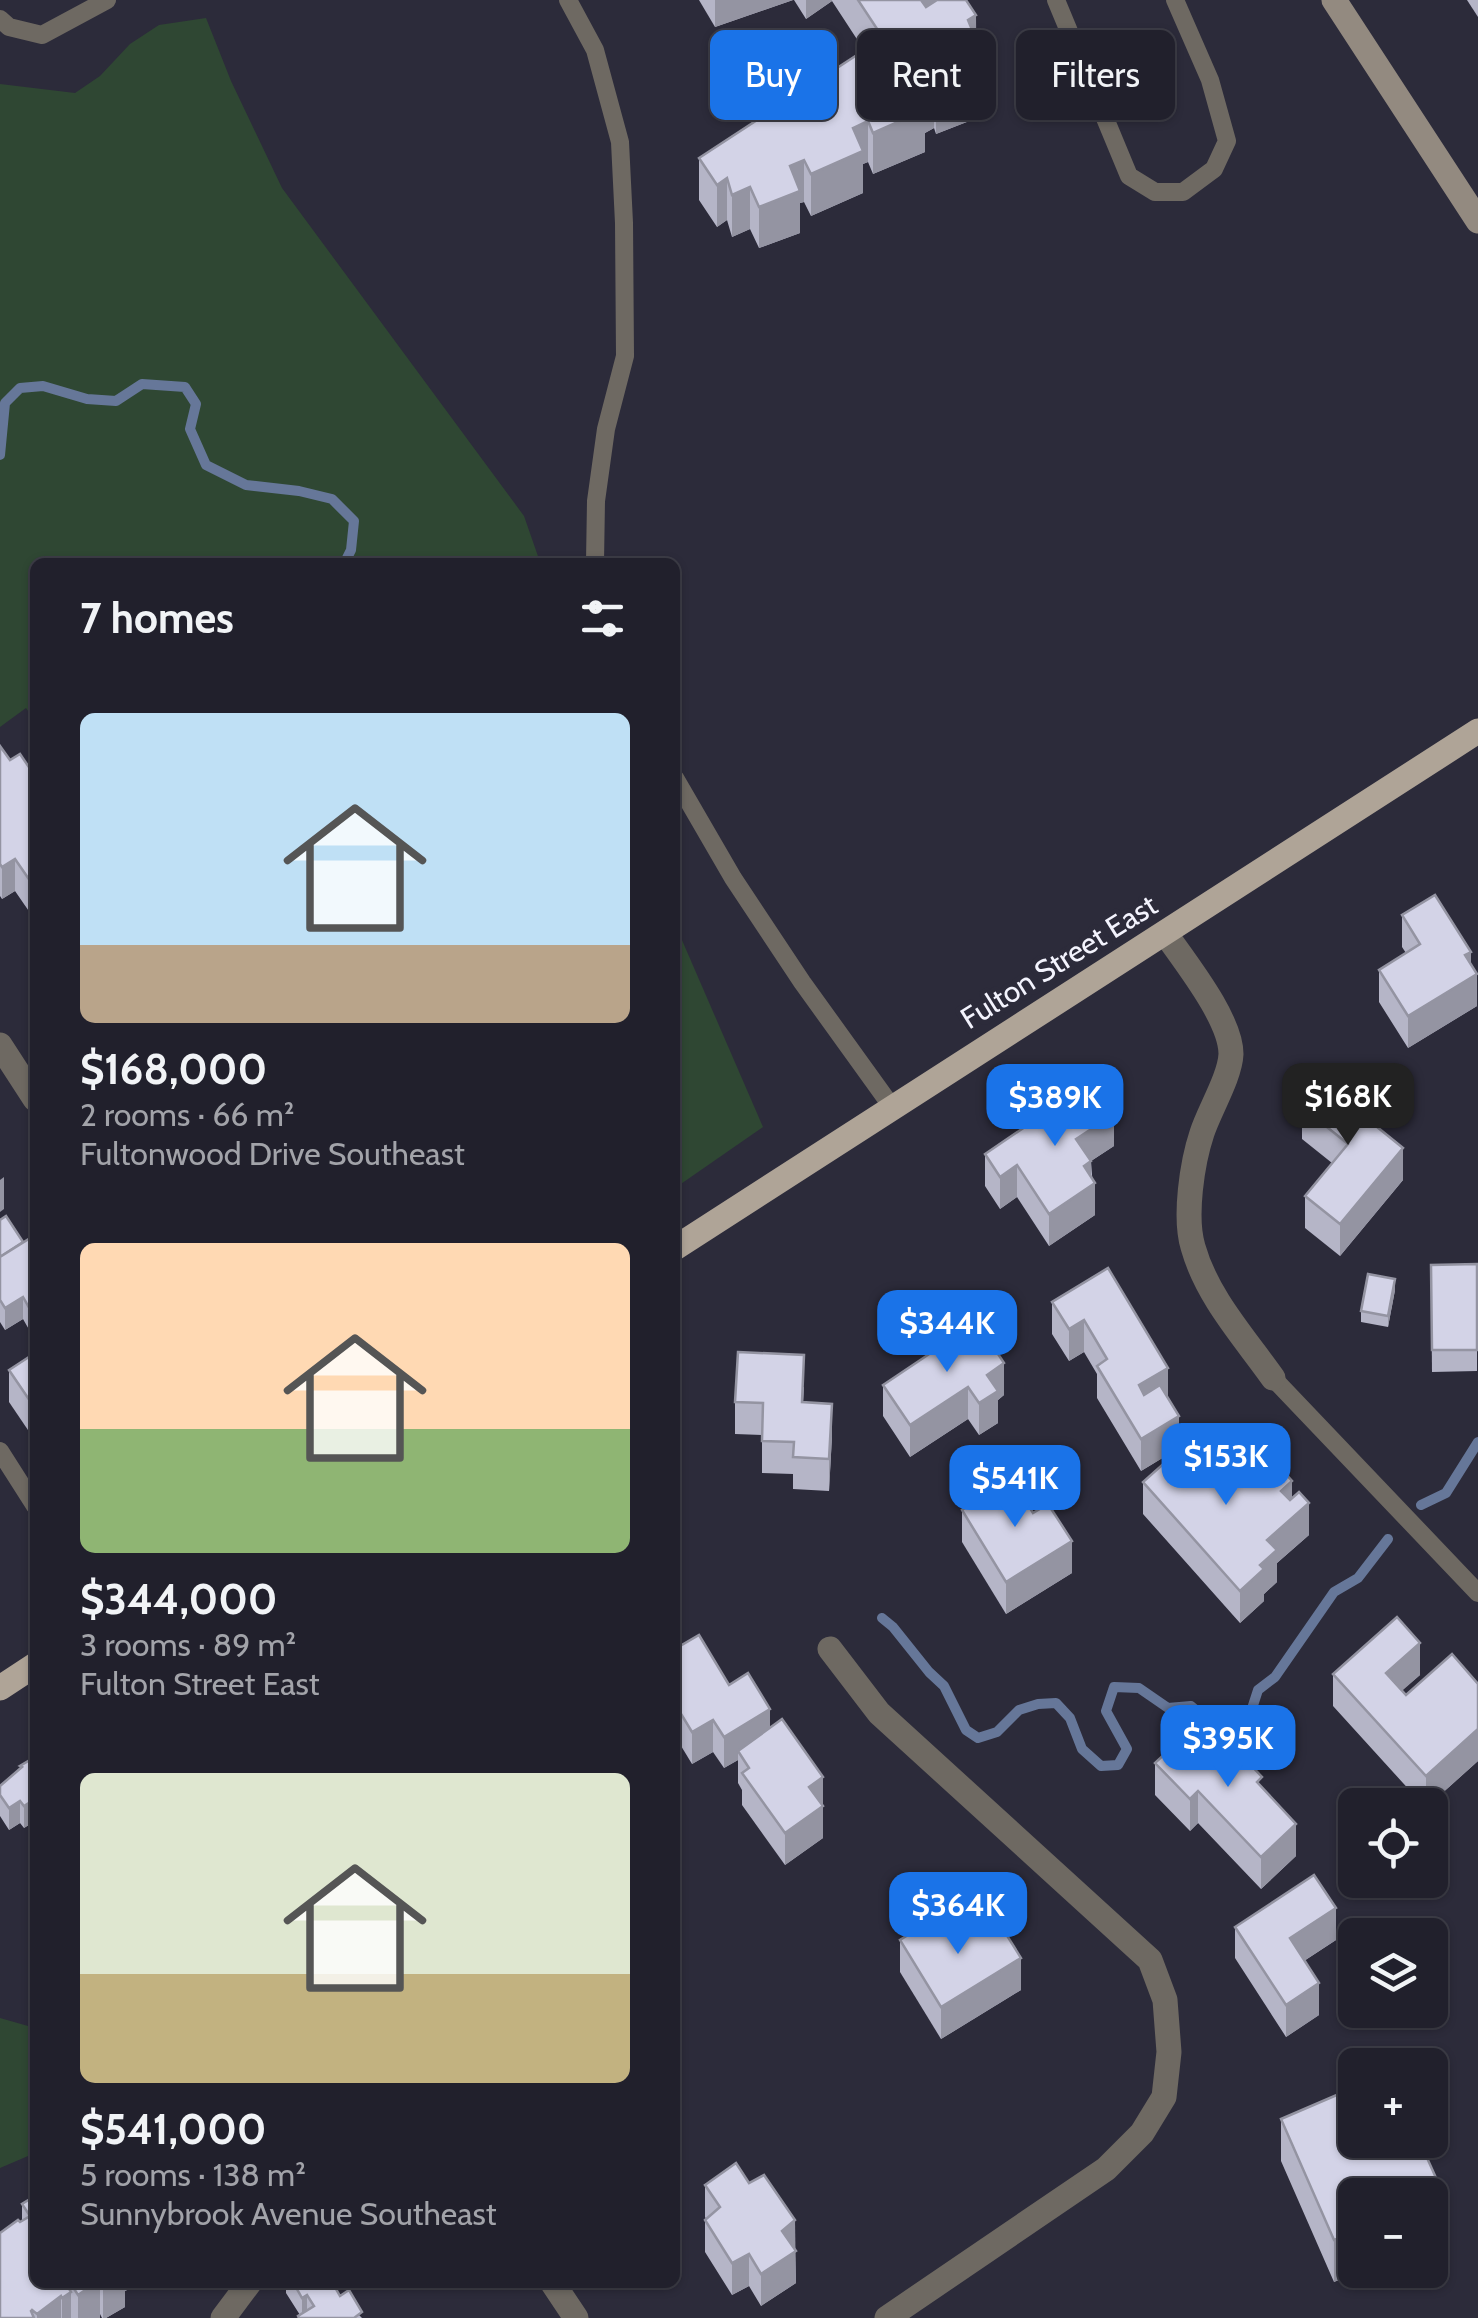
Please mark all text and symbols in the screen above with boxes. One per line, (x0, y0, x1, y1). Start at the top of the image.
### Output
chip: Buy (710, 30, 837, 120)
chip: Rent (857, 30, 996, 120)
chip: Filters (1016, 30, 1175, 120)
icon: filters (575, 591, 630, 646)
text: 7 homes (80, 592, 234, 644)
icon: home (265, 778, 445, 958)
street label: Fulton Street East (954, 886, 1164, 1037)
text: $168,000 (80, 1043, 267, 1095)
pin: $168K (1278, 1063, 1418, 1148)
pin: $389K (985, 1064, 1125, 1149)
text: $168K (1304, 1076, 1392, 1115)
text: $389K (1008, 1077, 1102, 1116)
text: 2 rooms · 66 m² (80, 1095, 294, 1134)
text: Fultonwood Drive Southeast (80, 1134, 465, 1173)
pin: $344K (877, 1290, 1017, 1375)
text: $344K (899, 1303, 995, 1342)
icon: home (265, 1308, 445, 1488)
pin: $153K (1156, 1423, 1296, 1508)
text: $153K (1184, 1436, 1268, 1475)
pin: $541K (945, 1445, 1085, 1530)
text: $541K (971, 1458, 1059, 1497)
text: $344,000 (80, 1573, 277, 1625)
text: 3 rooms · 89 m² (80, 1625, 296, 1664)
text: Fulton Street East (80, 1664, 320, 1703)
pin: $395K (1158, 1705, 1298, 1790)
text: $395K (1182, 1718, 1274, 1757)
map controls (1338, 1788, 1448, 2288)
button: locate (1338, 1788, 1448, 1898)
icon: home (265, 1838, 445, 2018)
pin: $364K (888, 1872, 1028, 1957)
text: $364K (911, 1885, 1005, 1924)
button: layers (1338, 1918, 1448, 2028)
button: + (1338, 2048, 1448, 2158)
text: $541,000 (80, 2103, 266, 2155)
text: 5 rooms · 138 m² (80, 2155, 306, 2194)
button: − (1338, 2178, 1448, 2288)
text: Sunnybrook Avenue Southeast (80, 2194, 497, 2233)

